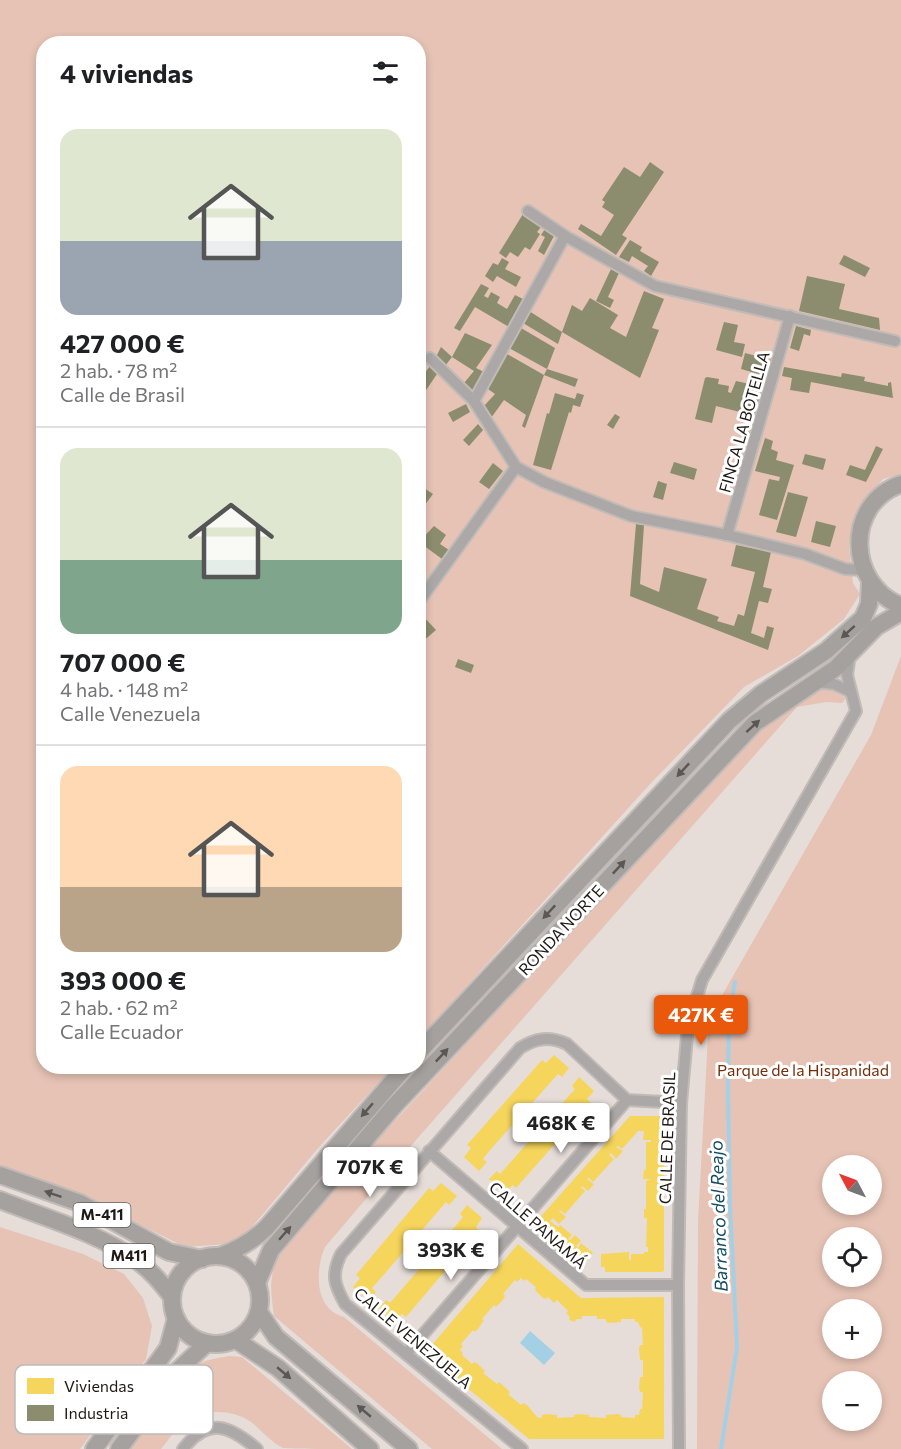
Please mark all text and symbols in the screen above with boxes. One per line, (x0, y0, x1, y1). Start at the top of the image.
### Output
icon: filters (369, 56, 402, 89)
text: 4 viviendas (60, 57, 193, 88)
icon: home (177, 168, 285, 276)
text: 427 000 € (60, 327, 185, 358)
street label: FINCA LA BOTELLA (714, 349, 773, 495)
text: 2 hab. · 78 m² (60, 358, 177, 382)
text: Calle de Brasil (60, 382, 185, 406)
icon: home (177, 487, 285, 595)
one-way arrow (840, 625, 855, 639)
text: 707 000 € (60, 646, 186, 677)
text: 4 hab. · 148 m² (60, 677, 188, 701)
text: Calle Venezuela (60, 701, 201, 725)
one-way arrow (746, 719, 761, 733)
one-way arrow (677, 762, 690, 777)
icon: home (177, 805, 285, 913)
one-way arrow (612, 860, 626, 875)
street label: RONDA NORTE (514, 881, 607, 979)
one-way arrow (543, 904, 556, 919)
text: 393 000 € (60, 964, 186, 995)
text: 2 hab. · 62 m² (60, 995, 178, 1019)
pin: 427K € (652, 995, 750, 1046)
text: 427K € (668, 1002, 734, 1026)
text: Calle Ecuador (60, 1019, 184, 1043)
one-way arrow (435, 1048, 449, 1062)
park label: Parque de la Hispanidad (717, 1060, 889, 1079)
street label: CALLE DE BRASIL (655, 1072, 678, 1204)
one-way arrow (361, 1102, 374, 1117)
pin: 468K € (512, 1103, 610, 1154)
text: 468K € (527, 1110, 595, 1134)
water label: Barranco del Reajo (704, 1140, 732, 1292)
pin: 707K € (321, 1147, 419, 1198)
text: 707K € (337, 1154, 403, 1178)
north arrow (822, 1155, 882, 1215)
map controls (822, 1155, 882, 1431)
street label: CALLE PANAMÁ (486, 1177, 591, 1272)
one-way arrow (44, 1188, 62, 1198)
road number: M-411 (74, 1203, 130, 1227)
one-way arrow (279, 1225, 292, 1241)
button: locate (822, 1227, 882, 1287)
pin: 393K € (402, 1230, 500, 1281)
text: 393K € (417, 1237, 485, 1261)
road number: M411 (104, 1244, 154, 1268)
street label: CALLE VENEZUELA (351, 1283, 476, 1392)
button: + (822, 1299, 882, 1359)
legend (15, 1365, 213, 1434)
one-way arrow (276, 1366, 291, 1379)
button: − (822, 1371, 882, 1431)
text: Viviendas (64, 1376, 134, 1395)
text: Industria (64, 1403, 128, 1422)
one-way arrow (356, 1405, 372, 1418)

